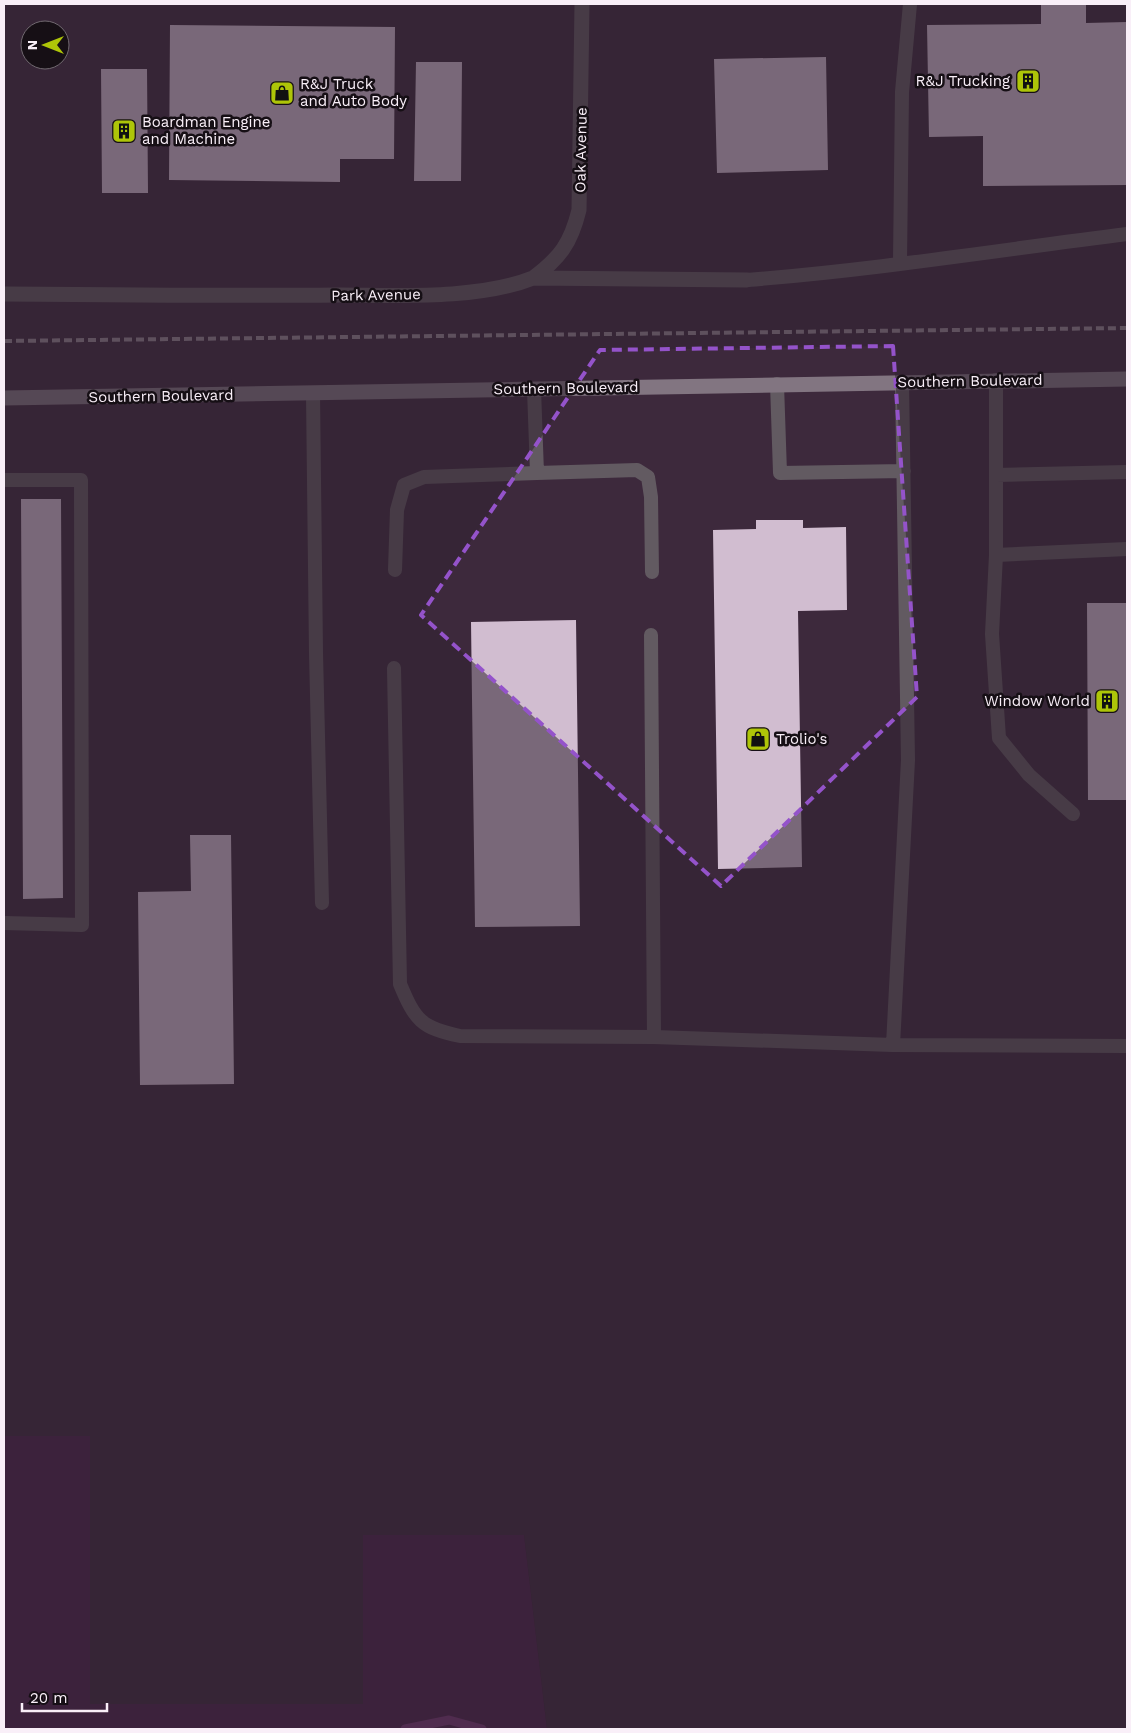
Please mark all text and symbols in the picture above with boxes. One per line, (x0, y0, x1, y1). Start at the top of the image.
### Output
north arrow (20, 20, 70, 70)
text: N (24, 40, 40, 50)
building icon: R&J Trucking (1015, 68, 1041, 94)
place label: R&J Trucking (915, 72, 1010, 90)
place label: R&J Truck and Auto Body (300, 75, 407, 110)
shop icon: R&J Truck and Auto Body (269, 80, 295, 106)
street label: Oak Avenue (571, 107, 591, 193)
place label: Boardman Engine and Machine (142, 113, 271, 148)
building icon: Boardman Engine and Machine (111, 118, 137, 144)
street label: Park Avenue (331, 285, 421, 305)
street label: Southern Boulevard (897, 371, 1043, 391)
street label: Southern Boulevard (493, 378, 639, 398)
street label: Southern Boulevard (88, 386, 234, 406)
building icon: Window World (1094, 688, 1120, 714)
place label: Window World (984, 692, 1090, 710)
shop icon: Trolio's (745, 726, 771, 752)
place label: Trolio's (776, 730, 828, 748)
scale bar (22, 1680, 108, 1712)
text: 20 m (30, 1689, 68, 1707)

